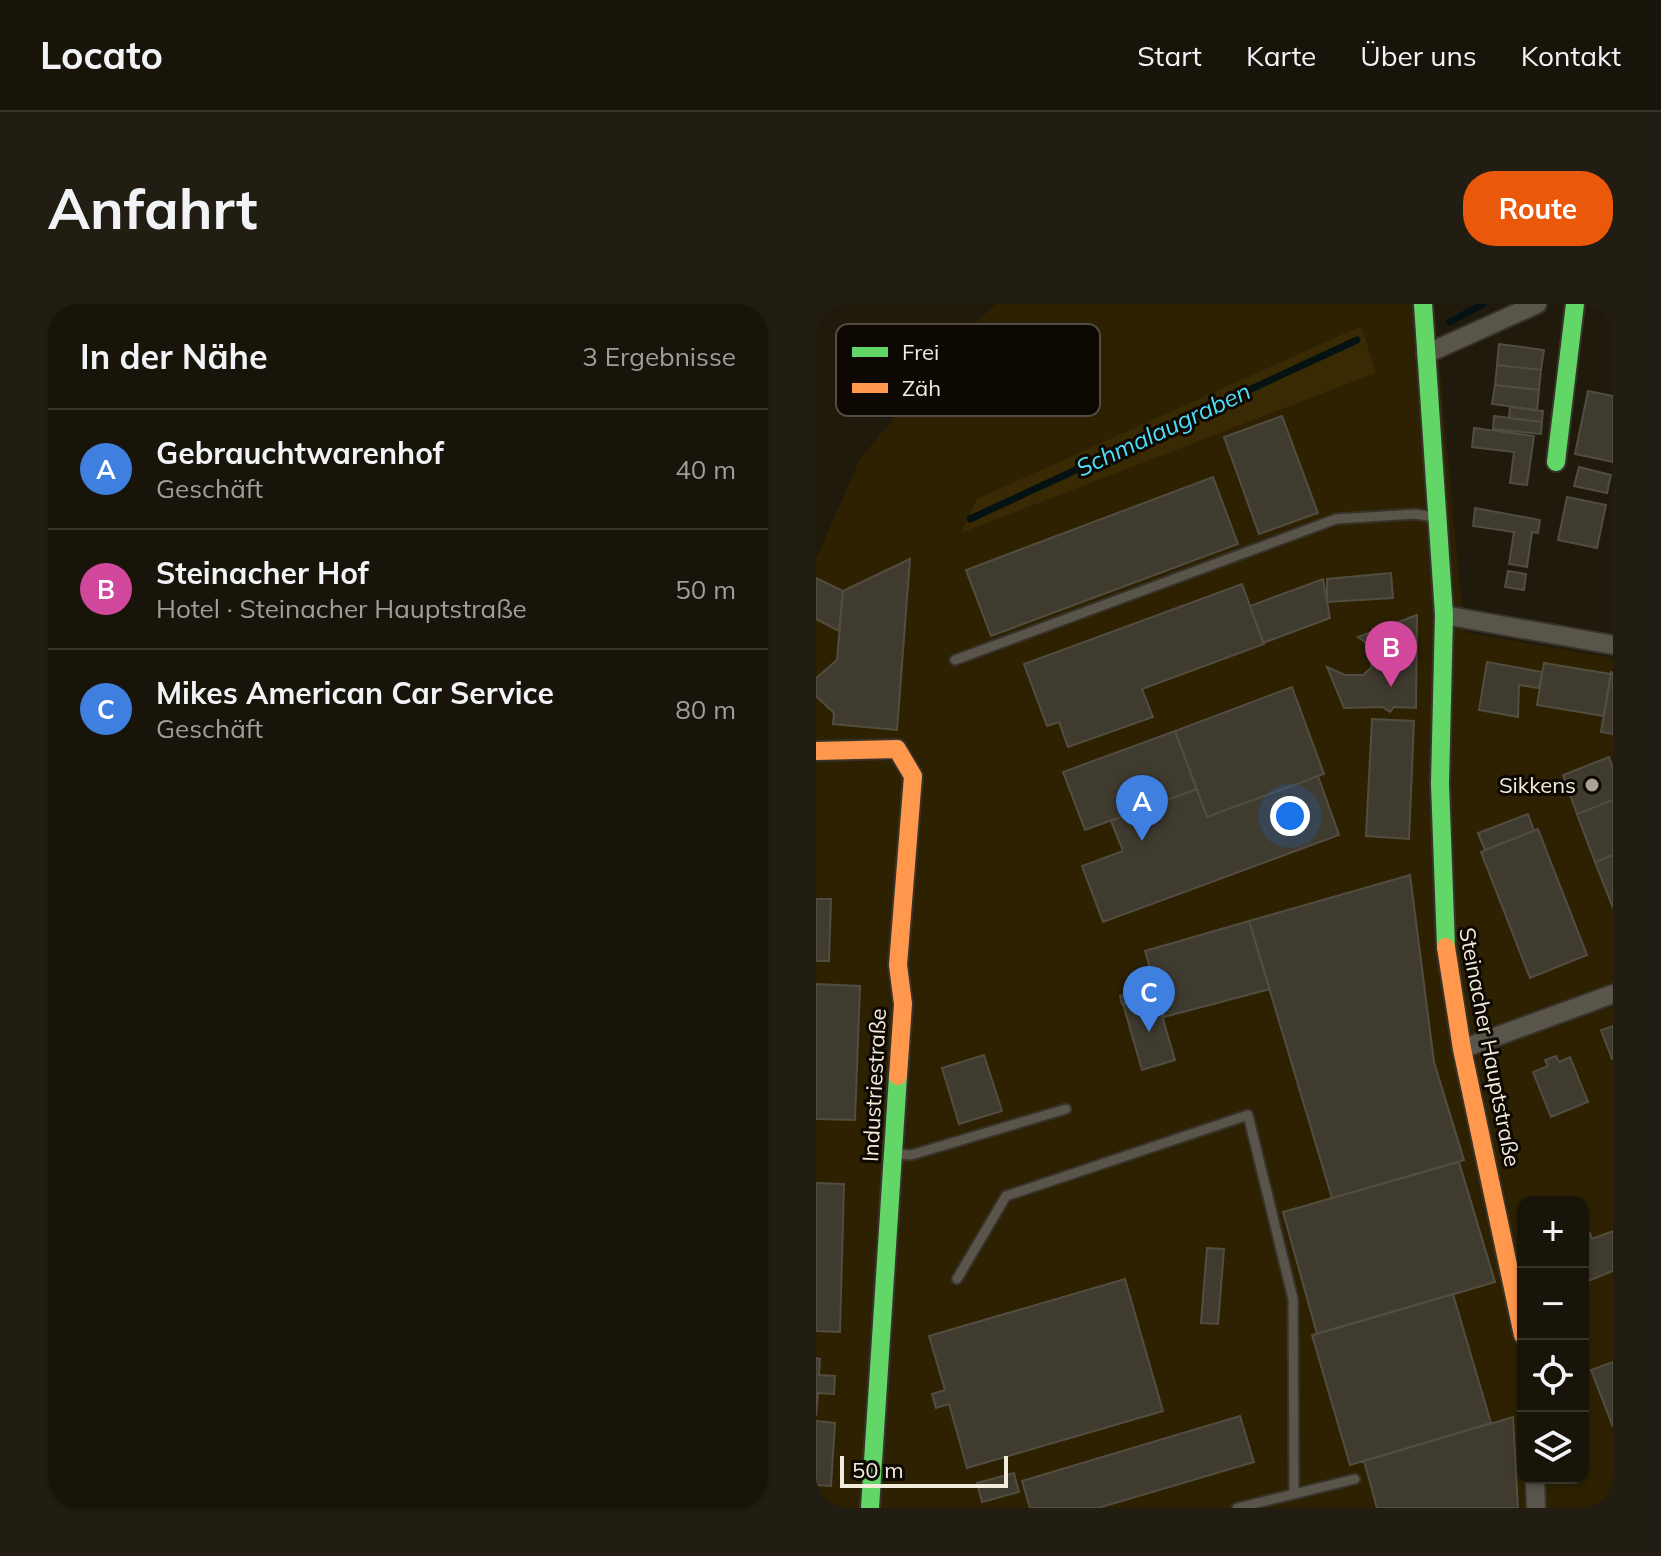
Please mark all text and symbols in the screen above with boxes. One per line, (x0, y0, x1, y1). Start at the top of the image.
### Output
text: Locato (40, 31, 163, 79)
text: Start (1137, 38, 1202, 73)
text: Karte (1246, 38, 1316, 73)
text: Über uns (1360, 38, 1477, 73)
text: Kontakt (1521, 38, 1621, 73)
button: Route (1463, 171, 1613, 246)
text: Anfahrt (48, 173, 257, 243)
legend (836, 324, 1100, 416)
text: In der Nähe (80, 335, 268, 378)
text: Frei (902, 338, 939, 366)
text: 3 Ergebnisse (582, 340, 736, 373)
text: Zäh (902, 374, 941, 402)
water label: Schmalaugraben (1071, 375, 1255, 483)
text: Gebrauchtwarenhof (156, 434, 444, 472)
text: A (96, 453, 116, 486)
text: 40 m (675, 453, 736, 486)
text: Geschäft (156, 472, 263, 505)
text: Steinacher Hof (156, 554, 369, 592)
text: B (97, 573, 115, 606)
text: 50 m (675, 573, 736, 606)
text: Hotel · Steinacher Hauptstraße (156, 592, 527, 625)
pin: B (1365, 621, 1417, 687)
text: Mikes American Car Service (156, 674, 554, 712)
text: C (97, 693, 115, 726)
text: 80 m (675, 693, 736, 726)
text: Geschäft (156, 712, 263, 745)
place label: Sikkens (1499, 771, 1576, 799)
pin: A (1116, 775, 1168, 841)
marker: Sikkens (1583, 776, 1601, 794)
your location (1270, 796, 1310, 836)
street label: Steinacher Hauptstraße (1453, 925, 1527, 1169)
pin: C (1123, 966, 1175, 1032)
street label: Industriestraße (856, 1008, 892, 1162)
map controls (1517, 1196, 1589, 1484)
button: + (1517, 1196, 1589, 1268)
button: − (1517, 1268, 1589, 1340)
button: locate (1517, 1340, 1589, 1412)
button: layers (1517, 1412, 1589, 1484)
scale bar (840, 1452, 1008, 1488)
text: 50 m (852, 1456, 903, 1484)

